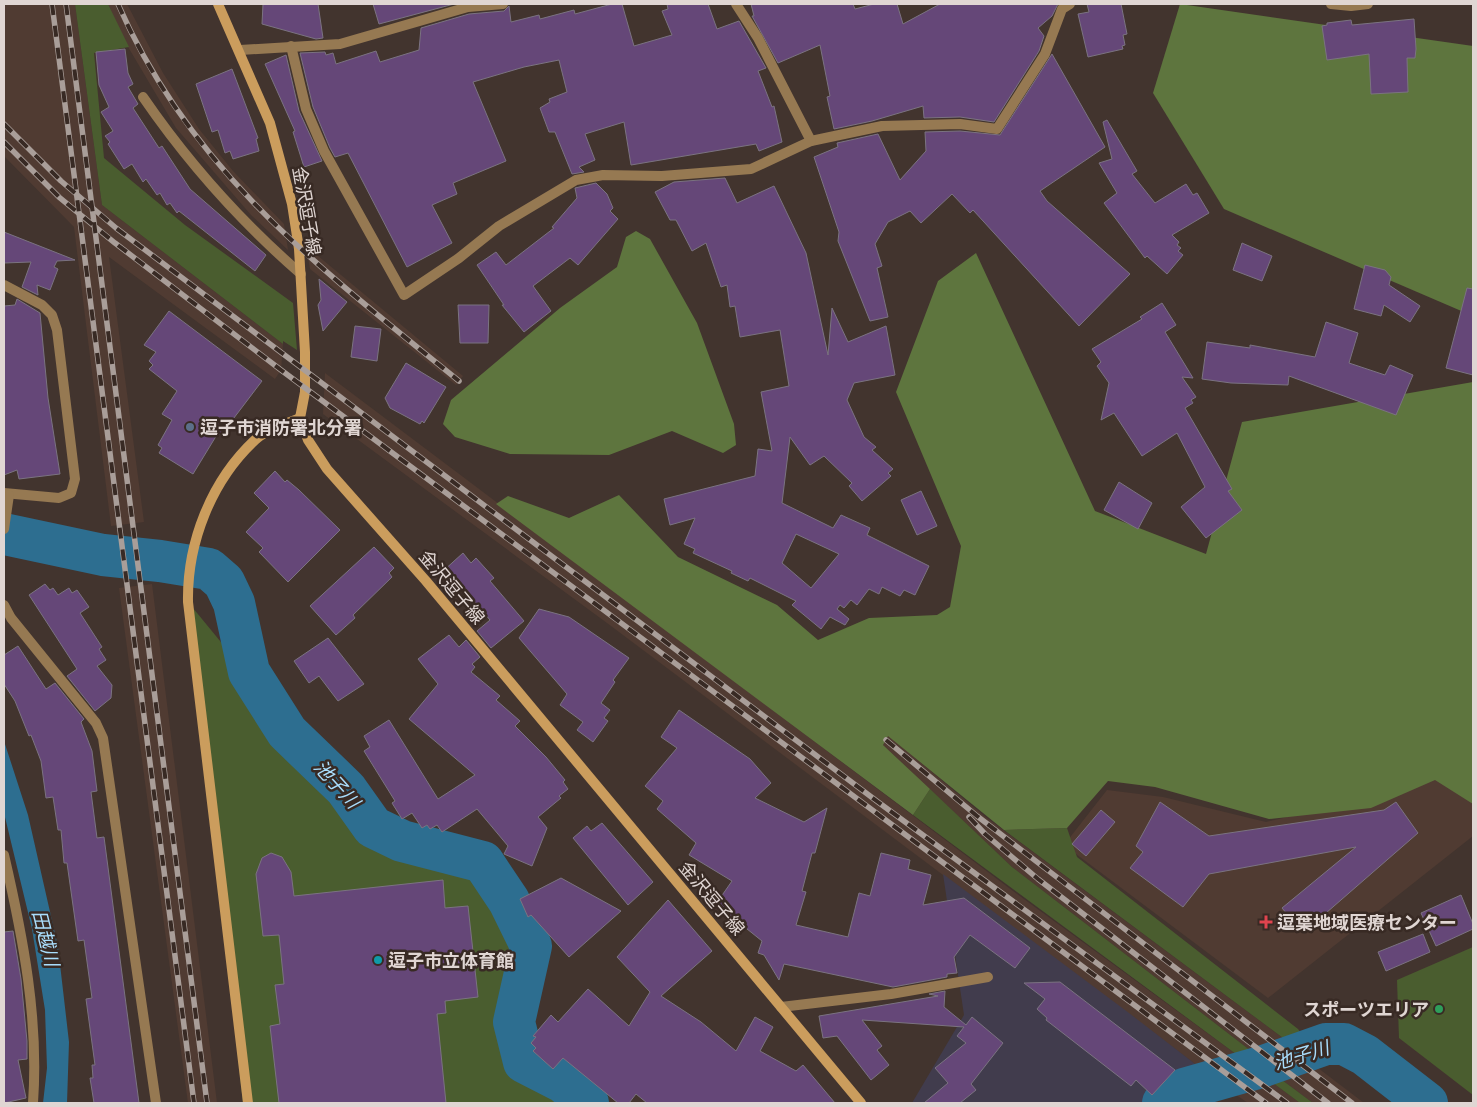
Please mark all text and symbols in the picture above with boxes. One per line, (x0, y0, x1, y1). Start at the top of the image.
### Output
street label: 金沢逗子線 (288, 165, 326, 257)
place label: 逗子市消防署北分署 (200, 416, 362, 439)
marker: 逗子市消防署北分署 (184, 421, 196, 433)
street label: 金沢逗子線 (414, 545, 490, 629)
water label: 池子川 (309, 755, 366, 815)
street label: 金沢逗子線 (674, 856, 750, 940)
water label: 田越川 (27, 907, 65, 970)
place label: 逗葉地域医療センター (1277, 911, 1457, 934)
marker: 逗葉地域医療センター (1259, 915, 1273, 929)
place label: 逗子市立体育館 (388, 949, 514, 972)
marker: 逗子市立体育館 (372, 954, 384, 966)
place label: スポーツエリア (1303, 998, 1429, 1021)
marker: スポーツエリア (1433, 1003, 1445, 1015)
water label: 池子川 (1270, 1035, 1334, 1075)

